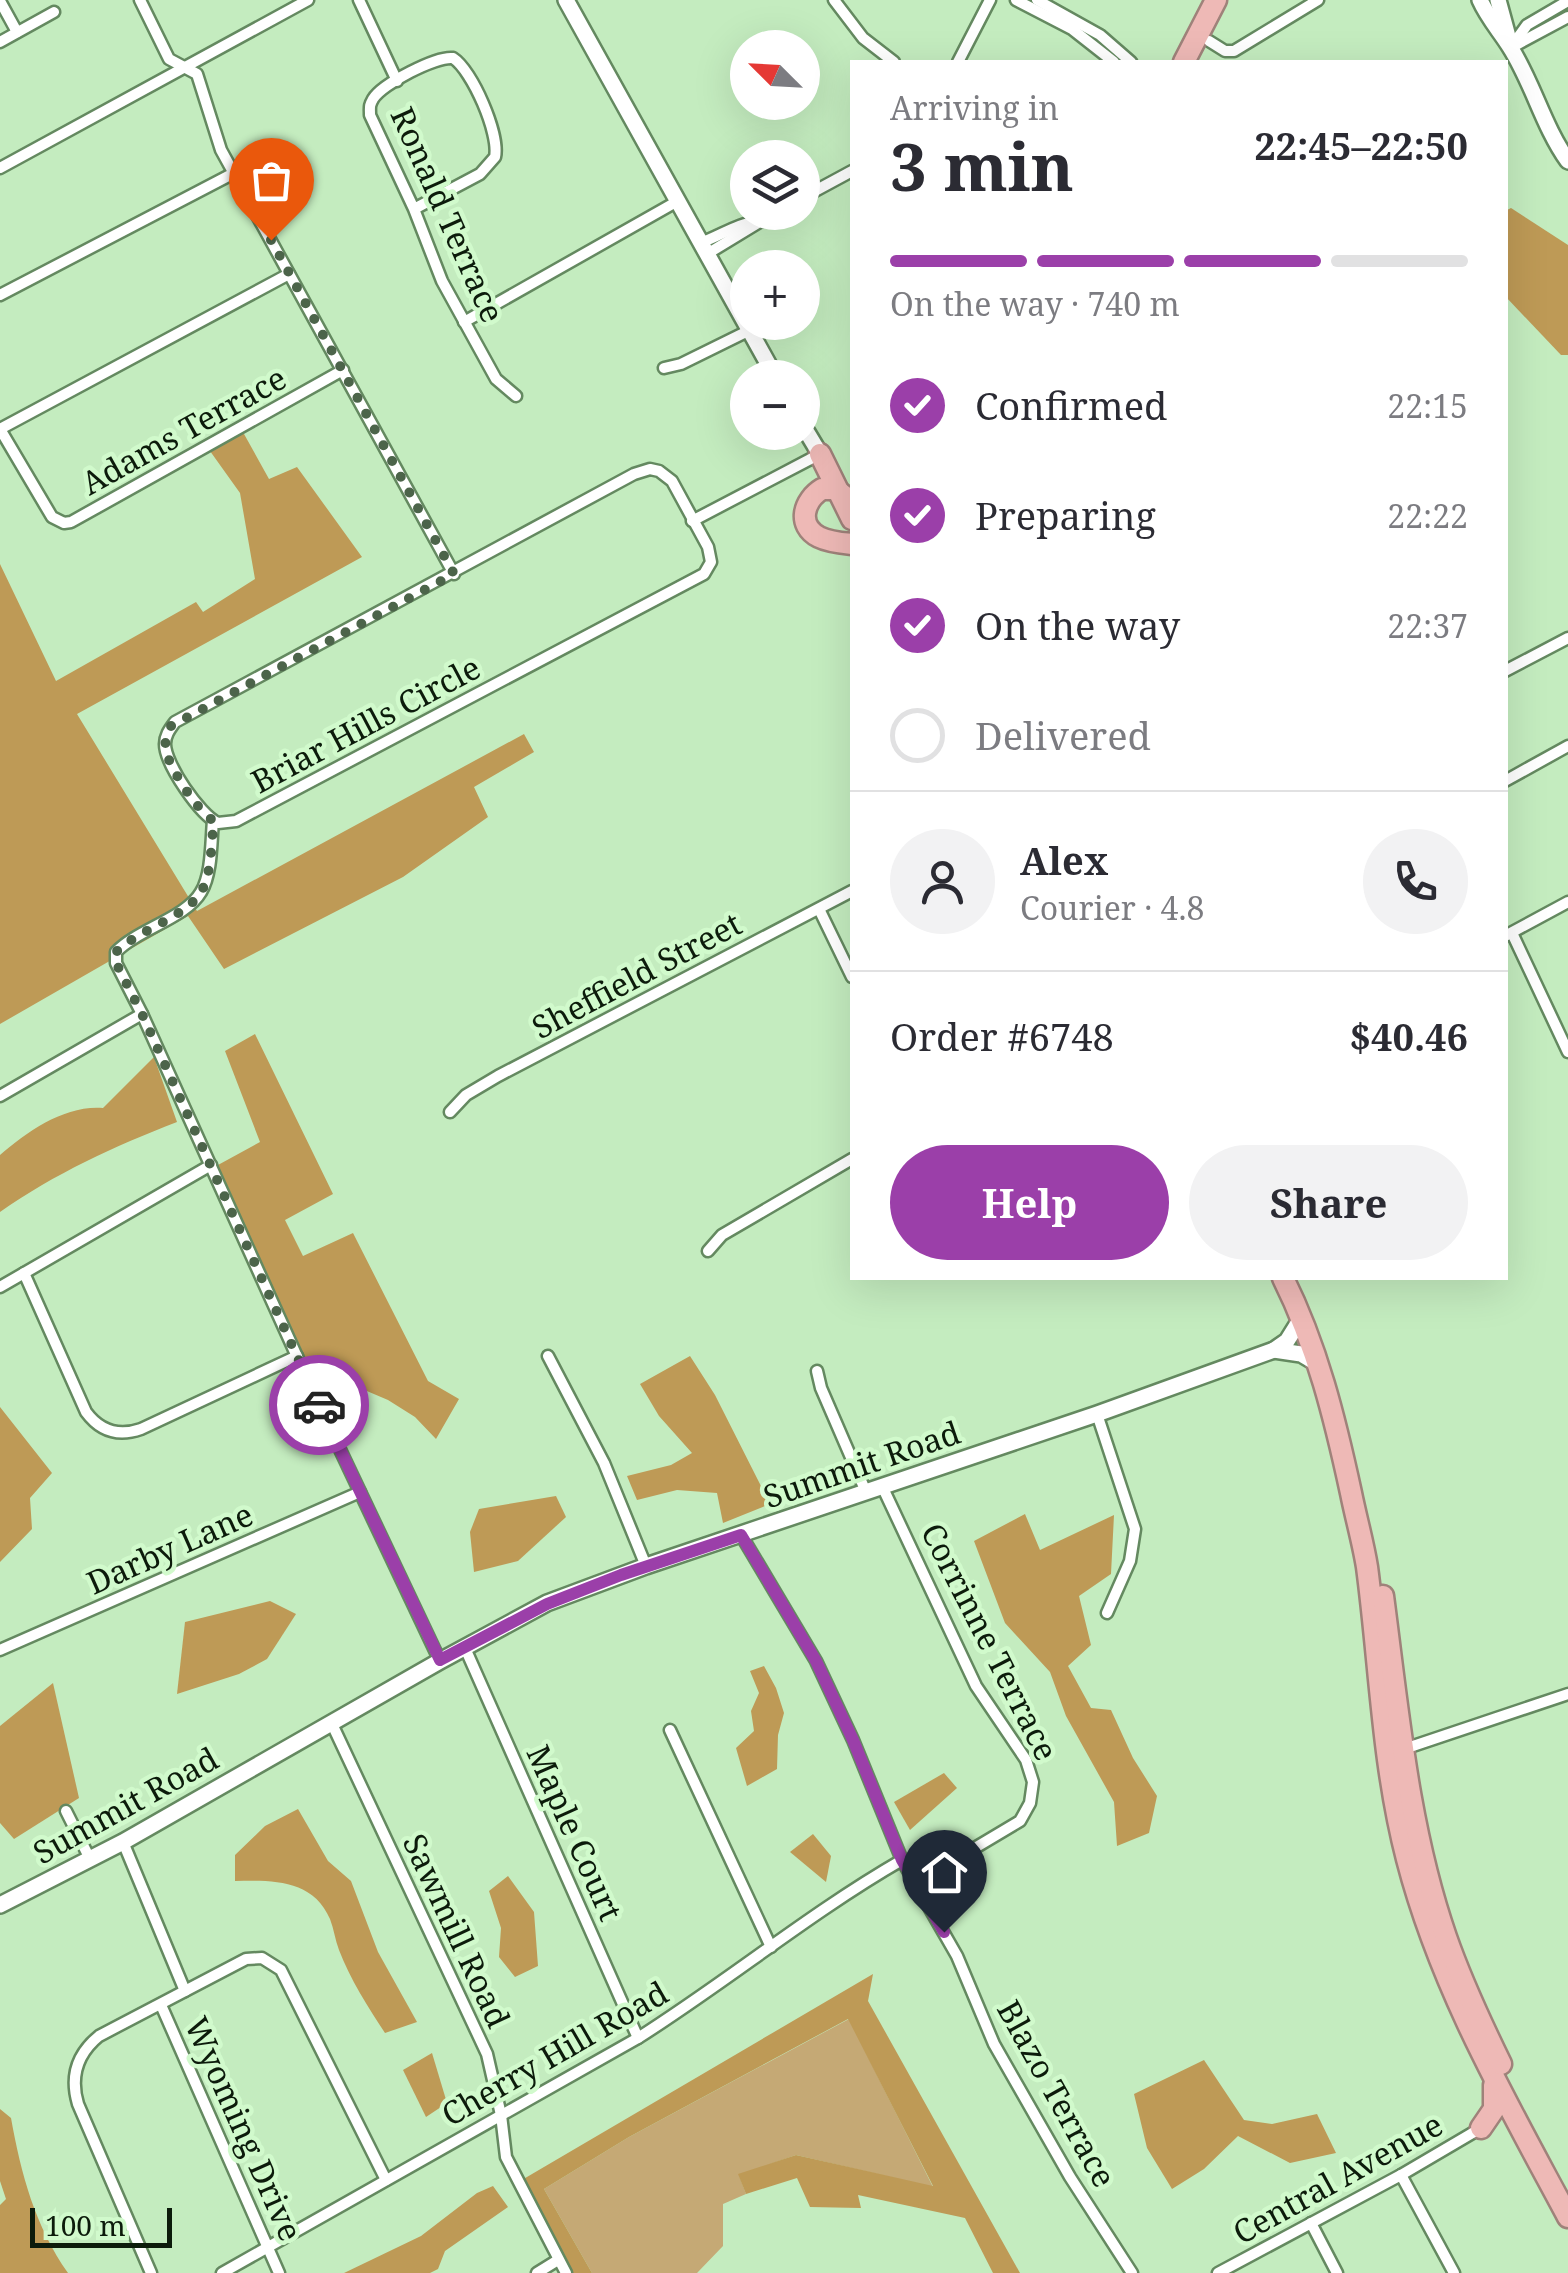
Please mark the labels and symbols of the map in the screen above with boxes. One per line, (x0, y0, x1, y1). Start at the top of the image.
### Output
north arrow (730, 30, 820, 120)
street label: Ronald Terrace (382, 100, 515, 329)
pin (229, 138, 314, 241)
street label: Adams Terrace (73, 356, 293, 504)
street label: Briar Hills Circle (243, 645, 487, 802)
street label: Sheffield Street (524, 901, 748, 1048)
courier (269, 1355, 369, 1455)
street label: Summit Road (758, 1410, 966, 1517)
street label: Darby Lane (80, 1492, 259, 1603)
street label: Corrinne Terrace (912, 1515, 1069, 1767)
street label: Summit Road (25, 1736, 226, 1873)
street label: Maple Court (518, 1738, 633, 1927)
street label: Sawmill Road (394, 1827, 521, 2034)
pin (902, 1830, 987, 1933)
street label: Cherry Hill Road (433, 1970, 676, 2135)
street label: Blazo Terrace (988, 1992, 1126, 2194)
street label: Wyoming Drive (176, 2010, 313, 2247)
street label: Central Avenue (1225, 2102, 1450, 2253)
scale bar (30, 2203, 172, 2248)

